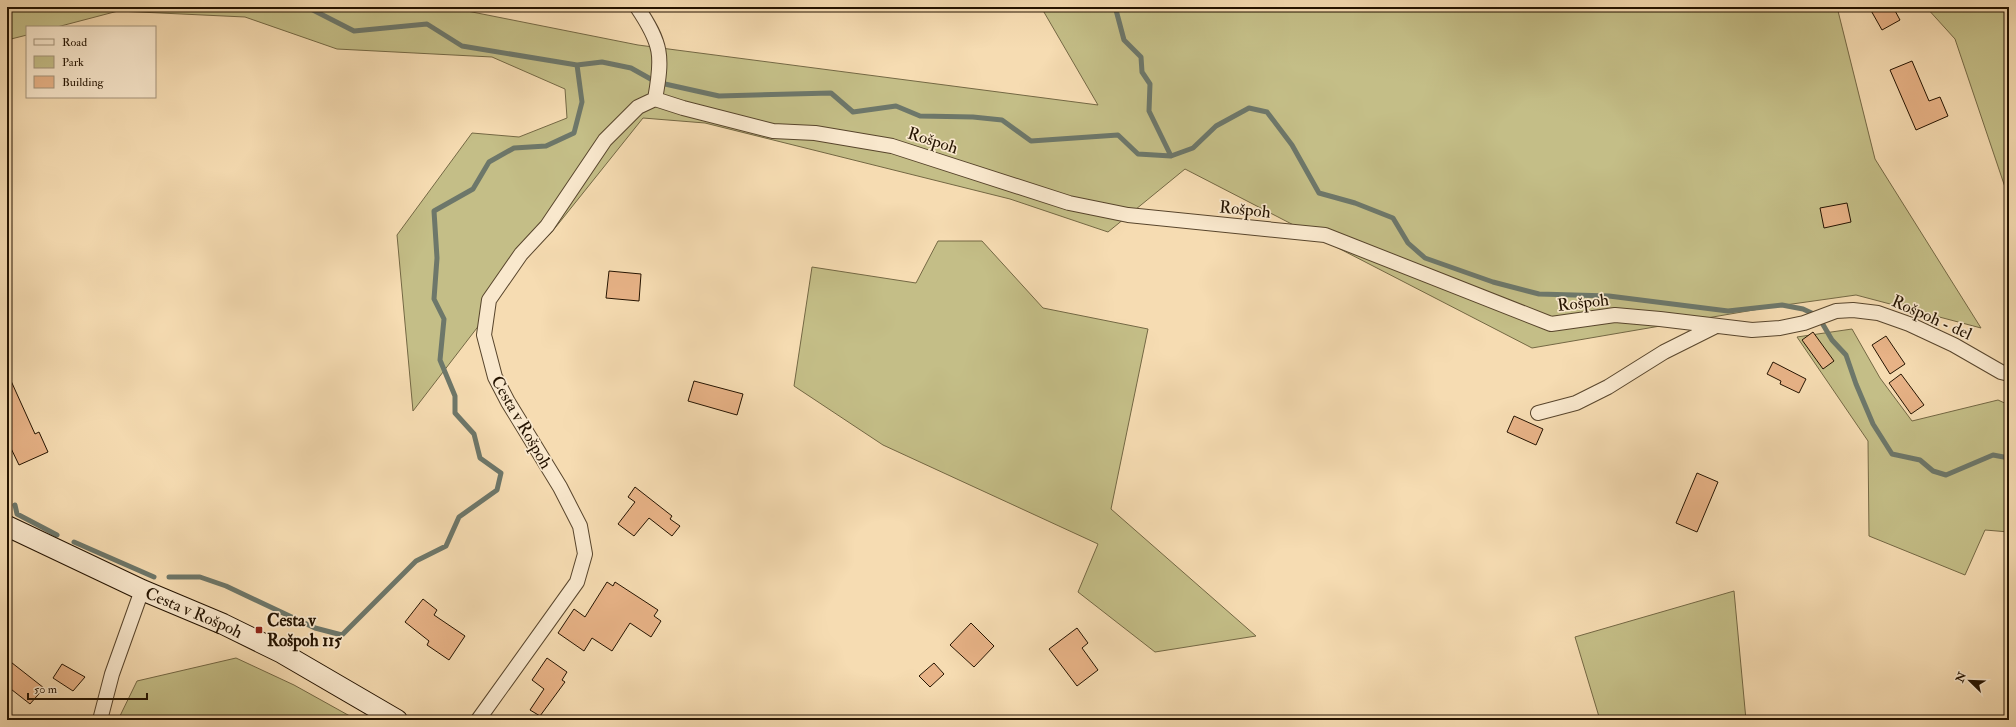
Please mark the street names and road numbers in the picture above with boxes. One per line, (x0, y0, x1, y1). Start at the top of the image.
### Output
street label: Rošpoh (905, 123, 961, 159)
street label: Rošpoh (1218, 196, 1272, 224)
street label: Rošpoh (1556, 289, 1610, 317)
street label: Rošpoh - del (1888, 290, 1976, 346)
street label: Cesta v Rošpoh (486, 372, 557, 473)
street label: Cesta v Rošpoh (142, 583, 246, 643)

